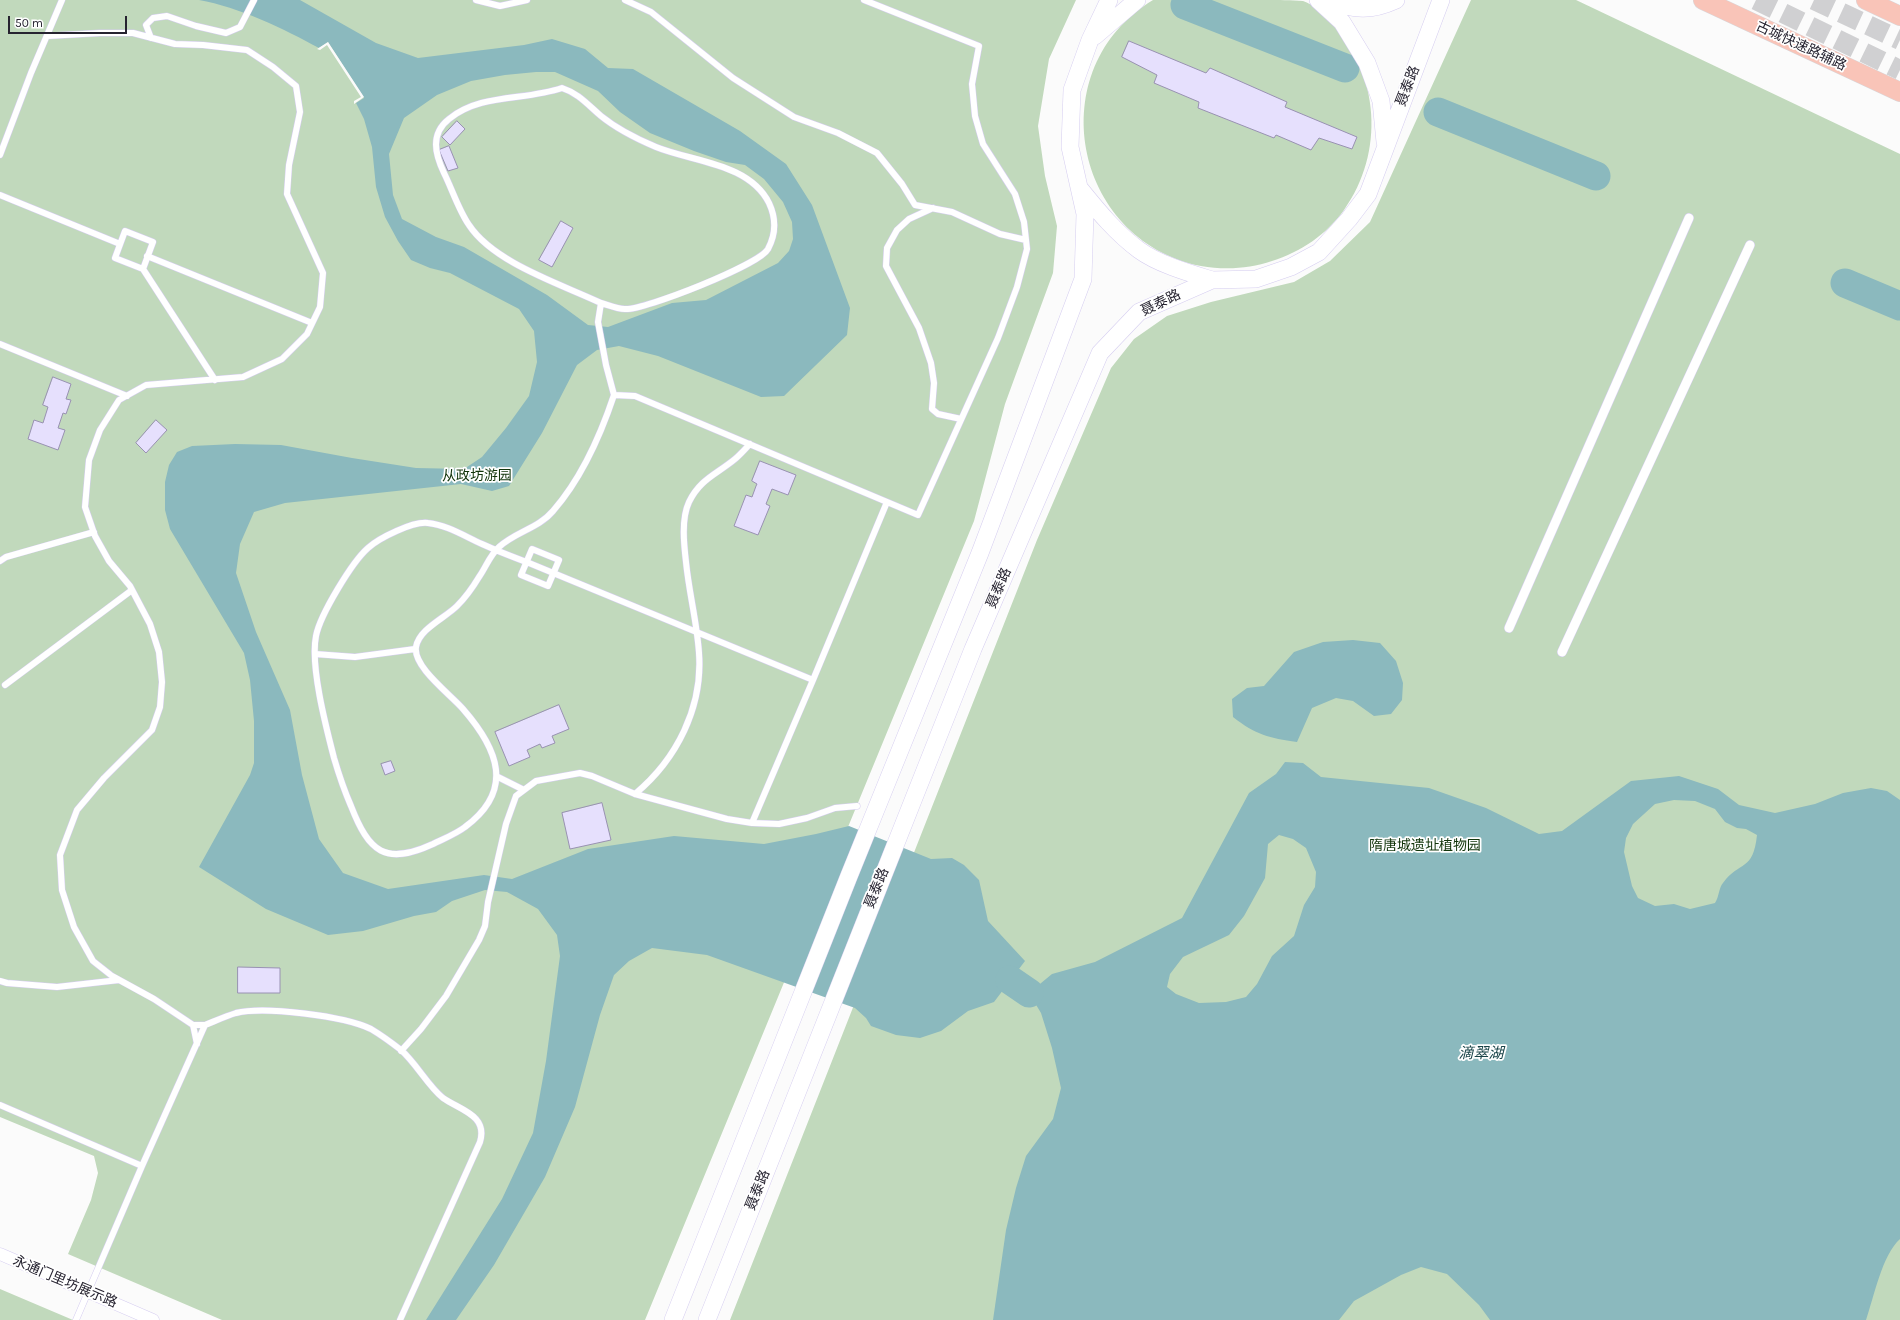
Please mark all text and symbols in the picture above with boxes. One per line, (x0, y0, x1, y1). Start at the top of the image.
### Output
scale bar (10, 8, 129, 34)
text: 50 m (15, 16, 43, 30)
street label: 古城快速路辅路 (1753, 18, 1849, 74)
street label: 聂泰路 (1393, 63, 1423, 109)
street label: 聂泰路 (1138, 286, 1184, 320)
park label: 从政坊游园 (442, 468, 512, 484)
street label: 聂泰路 (983, 565, 1015, 611)
park label: 隋唐城遗址植物园 (1369, 838, 1481, 854)
street label: 聂泰路 (861, 865, 893, 911)
water label: 滴翠湖 (1459, 1045, 1503, 1063)
street label: 聂泰路 (742, 1167, 774, 1213)
street label: 永通门里坊展示路 (10, 1252, 120, 1312)

